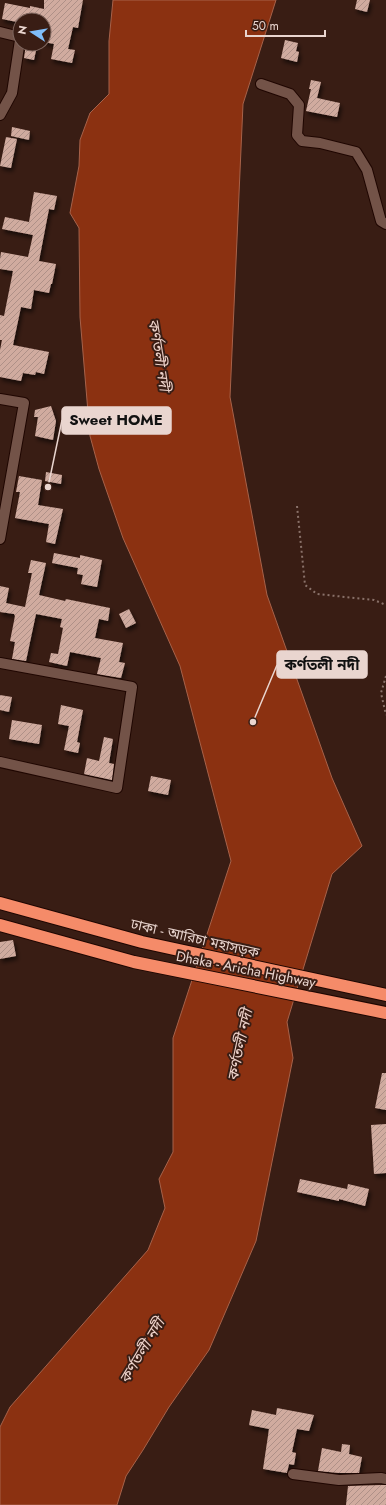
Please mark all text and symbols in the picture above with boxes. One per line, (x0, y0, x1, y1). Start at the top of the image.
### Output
north arrow (12, 12, 52, 52)
scale bar (246, 12, 325, 38)
text: 50 m (252, 17, 279, 35)
text: N (13, 24, 31, 36)
water label: কর্ণতলী নদী (142, 317, 176, 396)
callout: Sweet HOME (62, 407, 171, 434)
text: Sweet HOME (69, 409, 163, 431)
callout: কর্ণতলী নদী (277, 651, 367, 678)
text: কর্ণতলী নদী (284, 654, 360, 676)
street label: ঢাকা - আরিচা মহাসড়ক (128, 913, 262, 963)
street label: Dhaka - Aricha Highway (175, 946, 318, 993)
water label: কর্ণতলী নদী (222, 1004, 259, 1083)
water label: কর্ণতলী নদী (114, 1312, 172, 1388)

